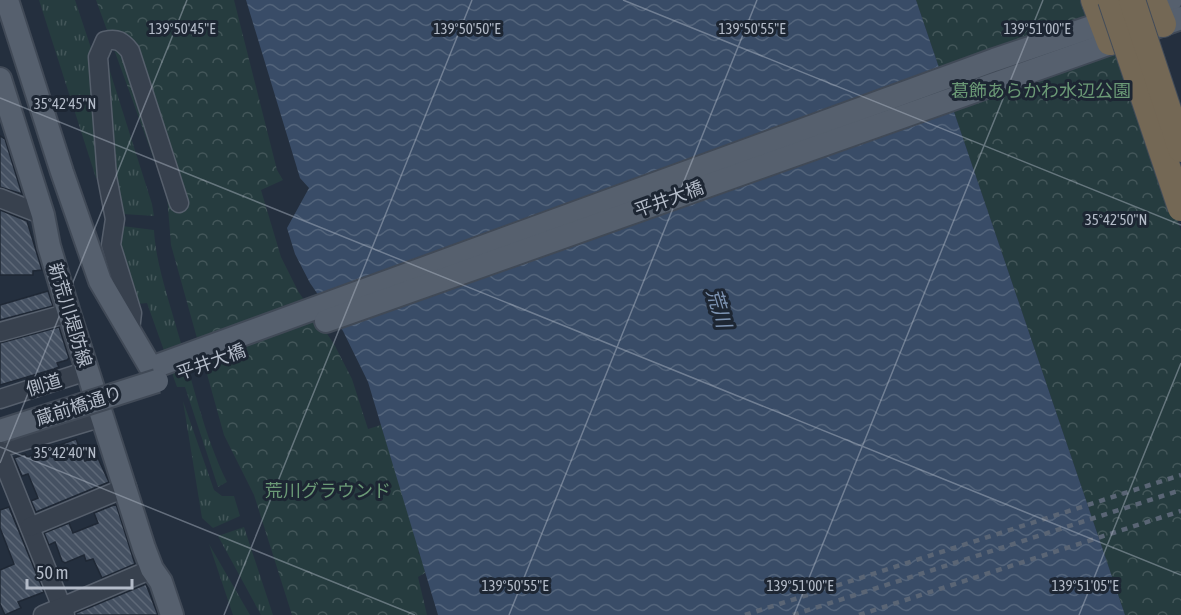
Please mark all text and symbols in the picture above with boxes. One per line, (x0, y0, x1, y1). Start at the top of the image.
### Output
text: 139°50'45"E (148, 20, 216, 37)
text: 139°50'50"E (433, 20, 501, 37)
text: 139°50'55"E (718, 20, 786, 37)
text: 139°51'00"E (1003, 20, 1071, 37)
park label: 葛飾あらかわ水辺公園 (951, 80, 1131, 101)
text: 35°42'45"N (34, 95, 96, 112)
street label: 平井大橋 (631, 176, 706, 221)
text: 35°42'50"N (1085, 211, 1147, 228)
street label: 新荒川堤防線 (45, 260, 96, 370)
water label: 荒川 (703, 285, 737, 332)
street label: 平井大橋 (173, 339, 248, 384)
street label: 側道 (24, 369, 64, 400)
street label: 蔵前橋通り (33, 382, 125, 429)
text: 35°42'40"N (34, 444, 96, 461)
park label: 荒川グラウンド (265, 480, 391, 501)
scale bar (27, 552, 132, 590)
text: 50 m (36, 562, 68, 583)
text: 139°50'55"E (481, 577, 549, 594)
text: 139°51'00"E (766, 577, 834, 594)
text: 139°51'05"E (1051, 577, 1119, 594)

